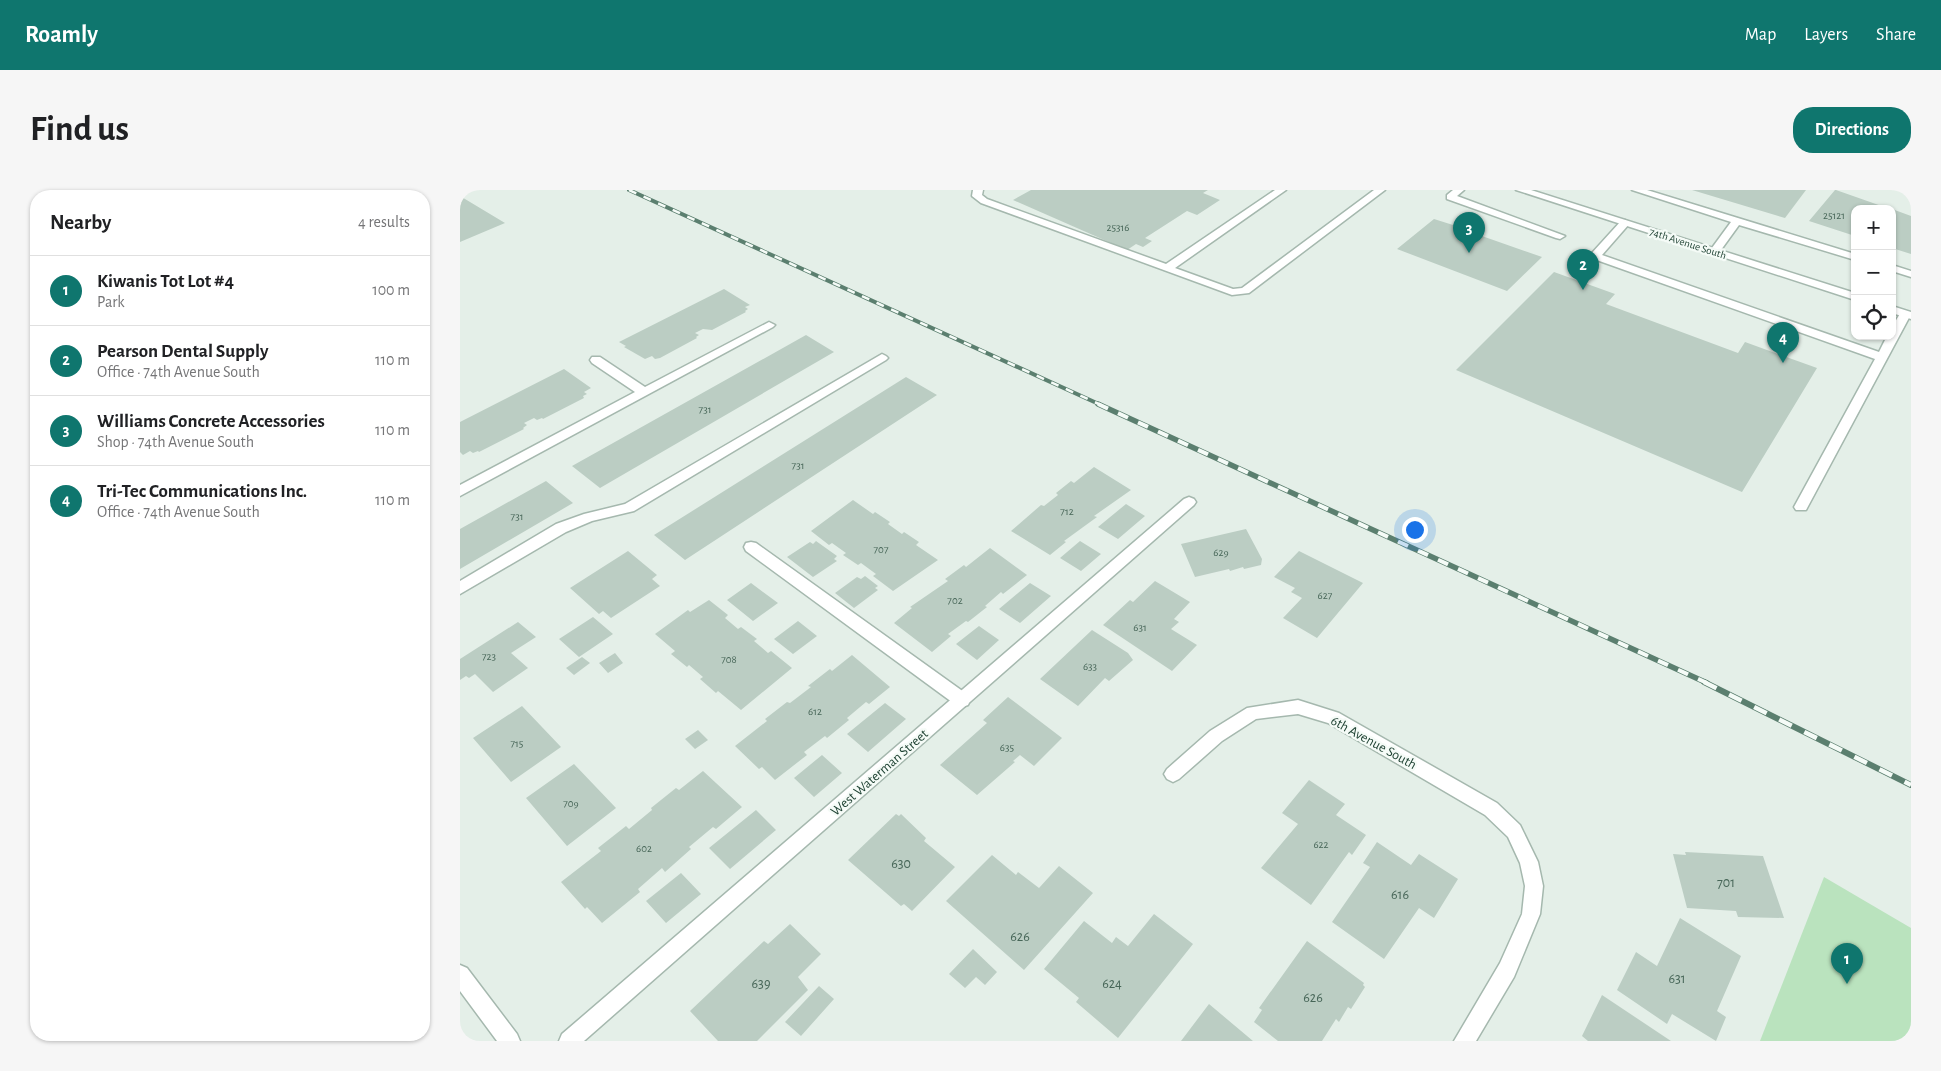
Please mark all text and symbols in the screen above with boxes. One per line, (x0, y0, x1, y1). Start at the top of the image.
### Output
text: Roamly (25, 23, 98, 47)
text: Map (1745, 26, 1776, 44)
text: Layers (1804, 26, 1848, 44)
text: Share (1876, 26, 1916, 44)
button: Directions (1793, 107, 1911, 153)
text: Find us (30, 112, 129, 147)
map controls (1851, 205, 1896, 340)
button: + (1851, 205, 1896, 250)
house number: 25121 (1823, 210, 1845, 221)
text: Nearby (50, 212, 111, 233)
pin: 3 (1453, 212, 1485, 253)
text: 4 results (358, 214, 410, 230)
house number: 25316 (1106, 222, 1130, 233)
street label: 74th Avenue South (1648, 226, 1728, 261)
pin: 2 (1567, 249, 1599, 290)
button: − (1851, 250, 1896, 295)
text: Kiwanis Tot Lot #4 (97, 272, 234, 291)
text: 1 (63, 282, 69, 298)
text: 100 m (372, 282, 410, 298)
text: Park (97, 294, 125, 310)
button: locate (1851, 295, 1896, 340)
pin: 4 (1767, 322, 1799, 363)
text: Pearson Dental Supply (97, 342, 268, 361)
text: 2 (62, 352, 70, 368)
text: 110 m (375, 352, 410, 368)
text: Office · 74th Avenue South (97, 364, 260, 380)
house number: 731 (699, 404, 711, 415)
text: Williams Concrete Accessories (97, 412, 325, 431)
text: 3 (63, 422, 69, 438)
text: 110 m (375, 422, 410, 438)
text: Shop · 74th Avenue South (97, 434, 254, 450)
house number: 731 (792, 460, 804, 471)
text: Tri-Tec Communications Inc. (97, 482, 307, 501)
text: 4 (62, 492, 70, 508)
text: 110 m (375, 492, 410, 508)
text: Office · 74th Avenue South (97, 504, 260, 520)
house number: 712 (1060, 506, 1074, 517)
house number: 731 (511, 511, 523, 522)
your location (1402, 517, 1428, 543)
house number: 707 (874, 544, 889, 555)
house number: 629 (1213, 547, 1229, 558)
house number: 627 (1318, 590, 1333, 601)
house number: 702 (947, 595, 963, 606)
house number: 631 (1133, 622, 1147, 633)
house number: 723 (482, 651, 497, 662)
house number: 708 (721, 654, 737, 665)
house number: 633 (1083, 661, 1098, 672)
house number: 612 (808, 706, 822, 717)
street label: 6th Avenue South (1328, 714, 1419, 772)
street label: West Waterman Street (828, 727, 931, 819)
house number: 715 (511, 738, 524, 749)
house number: 635 (1000, 742, 1015, 753)
house number: 709 (563, 798, 579, 809)
house number: 622 (1313, 839, 1329, 850)
house number: 602 (636, 843, 652, 854)
house number: 630 (891, 857, 911, 871)
house number: 701 (1717, 876, 1735, 890)
house number: 616 (1391, 888, 1409, 902)
house number: 626 (1010, 930, 1030, 944)
pin: 1 (1831, 943, 1863, 984)
house number: 631 (1668, 972, 1686, 986)
house number: 639 (752, 977, 770, 991)
house number: 624 (1102, 977, 1122, 991)
house number: 626 (1303, 991, 1323, 1005)

